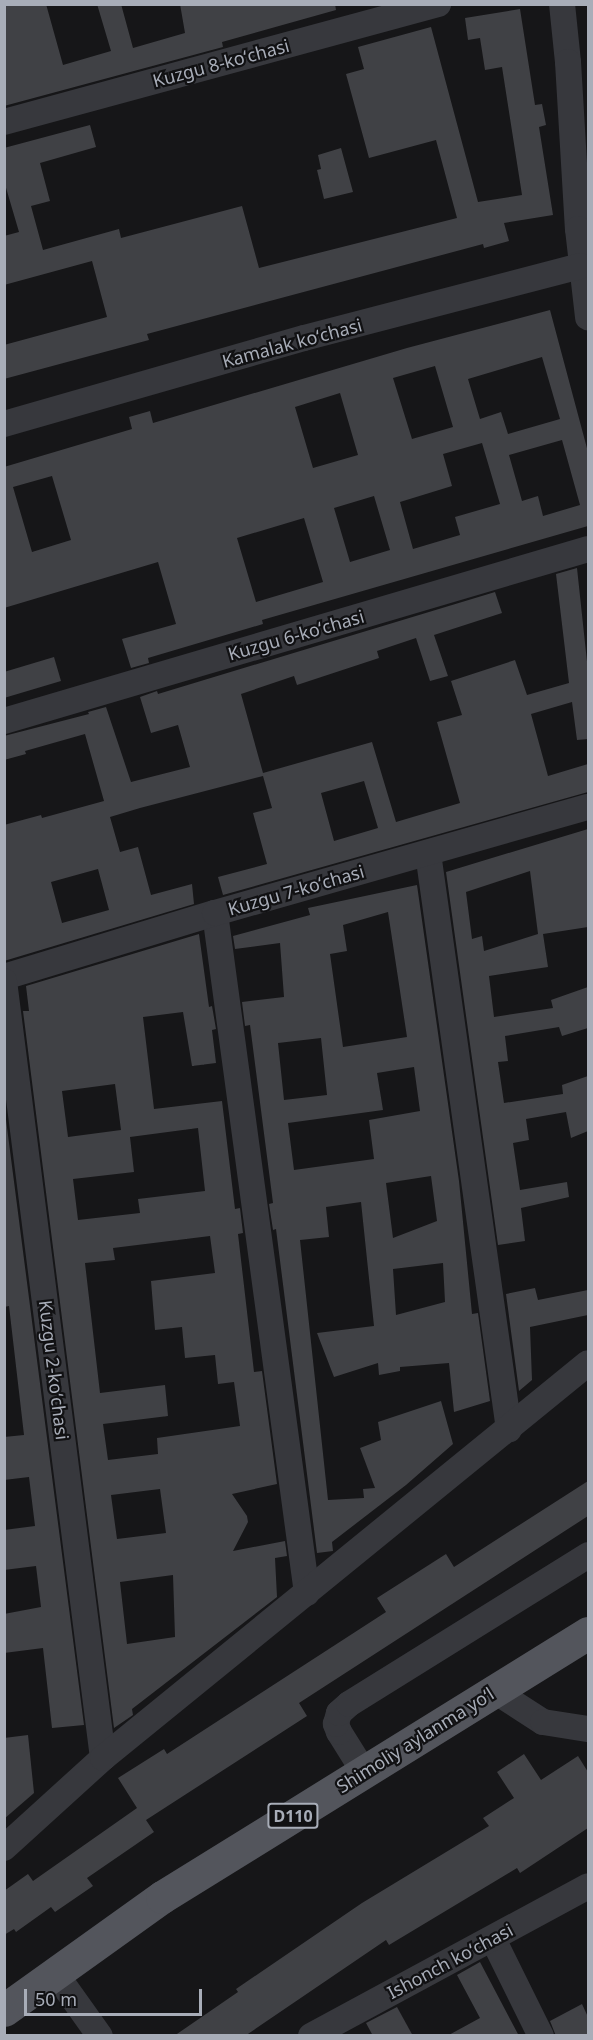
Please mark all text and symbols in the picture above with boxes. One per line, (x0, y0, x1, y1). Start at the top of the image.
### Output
street label: Kuzgu 8-koʻchasi (150, 34, 292, 92)
street label: Kamalak koʻchasi (220, 314, 364, 372)
street label: Kuzgu 6-koʻchasi (226, 605, 366, 665)
street label: Kuzgu 7-koʻchasi (226, 860, 366, 920)
street label: Kuzgu 2-koʻchasi (35, 1299, 73, 1441)
street label: Shimoliy aylanma yoʻl (332, 1683, 498, 1797)
road number: D110 (266, 1803, 320, 1829)
street label: Ishonch koʻchasi (384, 1919, 516, 2003)
scale bar (27, 1977, 206, 2015)
text: 50 m (35, 1987, 77, 2011)

